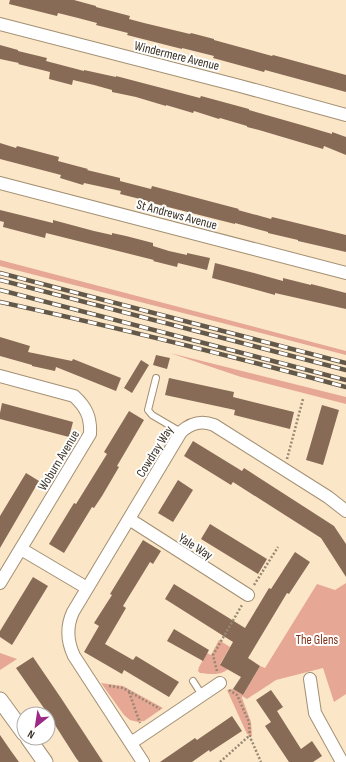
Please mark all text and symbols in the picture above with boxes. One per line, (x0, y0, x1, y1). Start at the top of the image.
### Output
street label: Windermere Avenue (133, 38, 221, 74)
street label: St Andrews Avenue (135, 197, 219, 233)
street label: Cowdray Way (133, 423, 177, 480)
street label: Woburn Avenue (35, 427, 83, 494)
street label: Yale Way (175, 530, 216, 564)
park label: The Glens (296, 632, 339, 648)
north arrow (16, 706, 56, 746)
text: N (25, 727, 37, 741)

